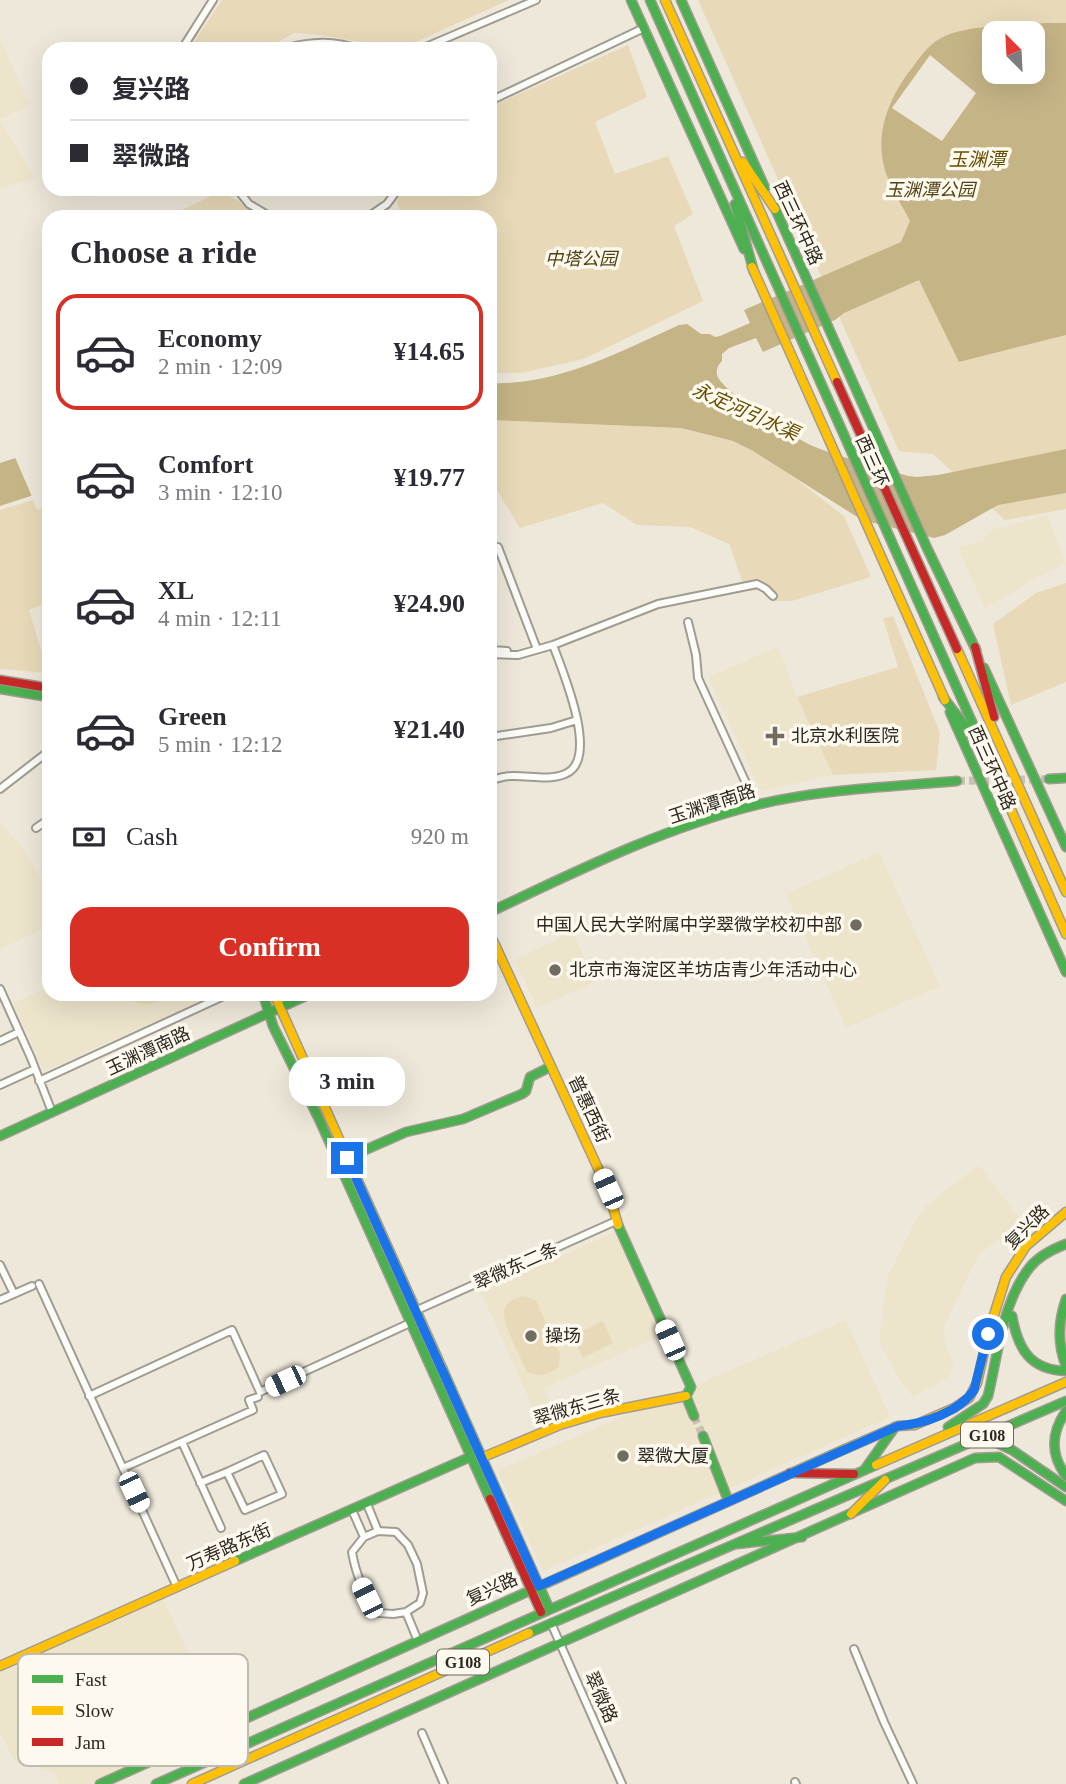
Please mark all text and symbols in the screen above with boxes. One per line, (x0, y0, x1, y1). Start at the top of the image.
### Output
north arrow (982, 21, 1045, 84)
map controls (982, 21, 1045, 84)
text: 复兴路 (112, 75, 190, 104)
text: 翠微路 (112, 142, 190, 171)
water label: 玉渊潭 (948, 149, 1008, 170)
street label: 西三环中路 (770, 178, 826, 268)
park label: 玉渊潭公园 (885, 180, 978, 200)
text: Choose a ride (70, 234, 257, 270)
park label: 中塔公园 (545, 249, 620, 269)
icon: car (74, 321, 137, 384)
text: Economy (158, 324, 262, 353)
text: ¥14.65 (394, 337, 465, 366)
text: 2 min · 12:09 (158, 354, 283, 379)
water label: 永定河引水渠 (689, 379, 805, 445)
street label: 西三环 (852, 432, 892, 490)
icon: car (74, 447, 137, 510)
text: Comfort (158, 450, 253, 479)
text: ¥19.77 (394, 463, 465, 492)
text: 3 min · 12:10 (158, 480, 283, 505)
icon: car (74, 573, 137, 636)
text: XL (158, 576, 194, 605)
text: ¥24.90 (394, 589, 465, 618)
text: 4 min · 12:11 (158, 606, 282, 631)
icon: car (74, 699, 137, 762)
text: Green (158, 702, 227, 731)
text: ¥21.40 (394, 715, 465, 744)
street label: 西三环中路 (965, 723, 1019, 813)
marker: 北京水利医院 (765, 726, 785, 746)
place label: 北京水利医院 (791, 726, 899, 746)
text: 5 min · 12:12 (158, 732, 283, 757)
street label: 玉渊潭南路 (666, 781, 758, 827)
icon: cash (70, 818, 108, 856)
text: Cash (126, 822, 178, 851)
text: 920 m (411, 824, 469, 849)
button: Confirm (70, 907, 469, 987)
place label: 中国人民大学附属中学翠微学校初中部 (536, 915, 842, 935)
marker: 中国人民大学附属中学翠微学校初中部 (848, 917, 864, 933)
place label: 北京市海淀区羊坊店青少年活动中心 (569, 960, 857, 980)
marker: 北京市海淀区羊坊店青少年活动中心 (547, 962, 563, 978)
street label: 玉渊潭南路 (103, 1023, 193, 1079)
callout: 3 min (289, 1056, 405, 1106)
text: 3 min (319, 1069, 375, 1094)
street label: 普惠西街 (565, 1072, 613, 1146)
route end (331, 1142, 363, 1174)
car (590, 1166, 627, 1212)
street label: 复兴路 (1001, 1201, 1053, 1253)
street label: 翠微东二条 (471, 1239, 561, 1293)
car (652, 1317, 689, 1363)
route start (972, 1318, 1004, 1350)
place label: 操场 (545, 1326, 581, 1346)
marker: 操场 (523, 1328, 539, 1344)
car (262, 1363, 309, 1399)
street label: 翠微东三条 (531, 1385, 623, 1429)
road number: G108 (961, 1422, 1013, 1448)
place label: 翠微大厦 (637, 1446, 709, 1466)
marker: 翠微大厦 (615, 1448, 631, 1464)
car (116, 1469, 153, 1515)
street label: 万寿路东街 (184, 1520, 274, 1574)
street label: 复兴路 (463, 1569, 521, 1609)
car (349, 1575, 386, 1621)
road number: G108 (437, 1650, 489, 1674)
legend (18, 1654, 248, 1766)
street label: 翠微路 (581, 1668, 621, 1726)
text: Fast (75, 1669, 107, 1690)
text: Slow (75, 1700, 114, 1721)
text: Jam (75, 1732, 106, 1753)

